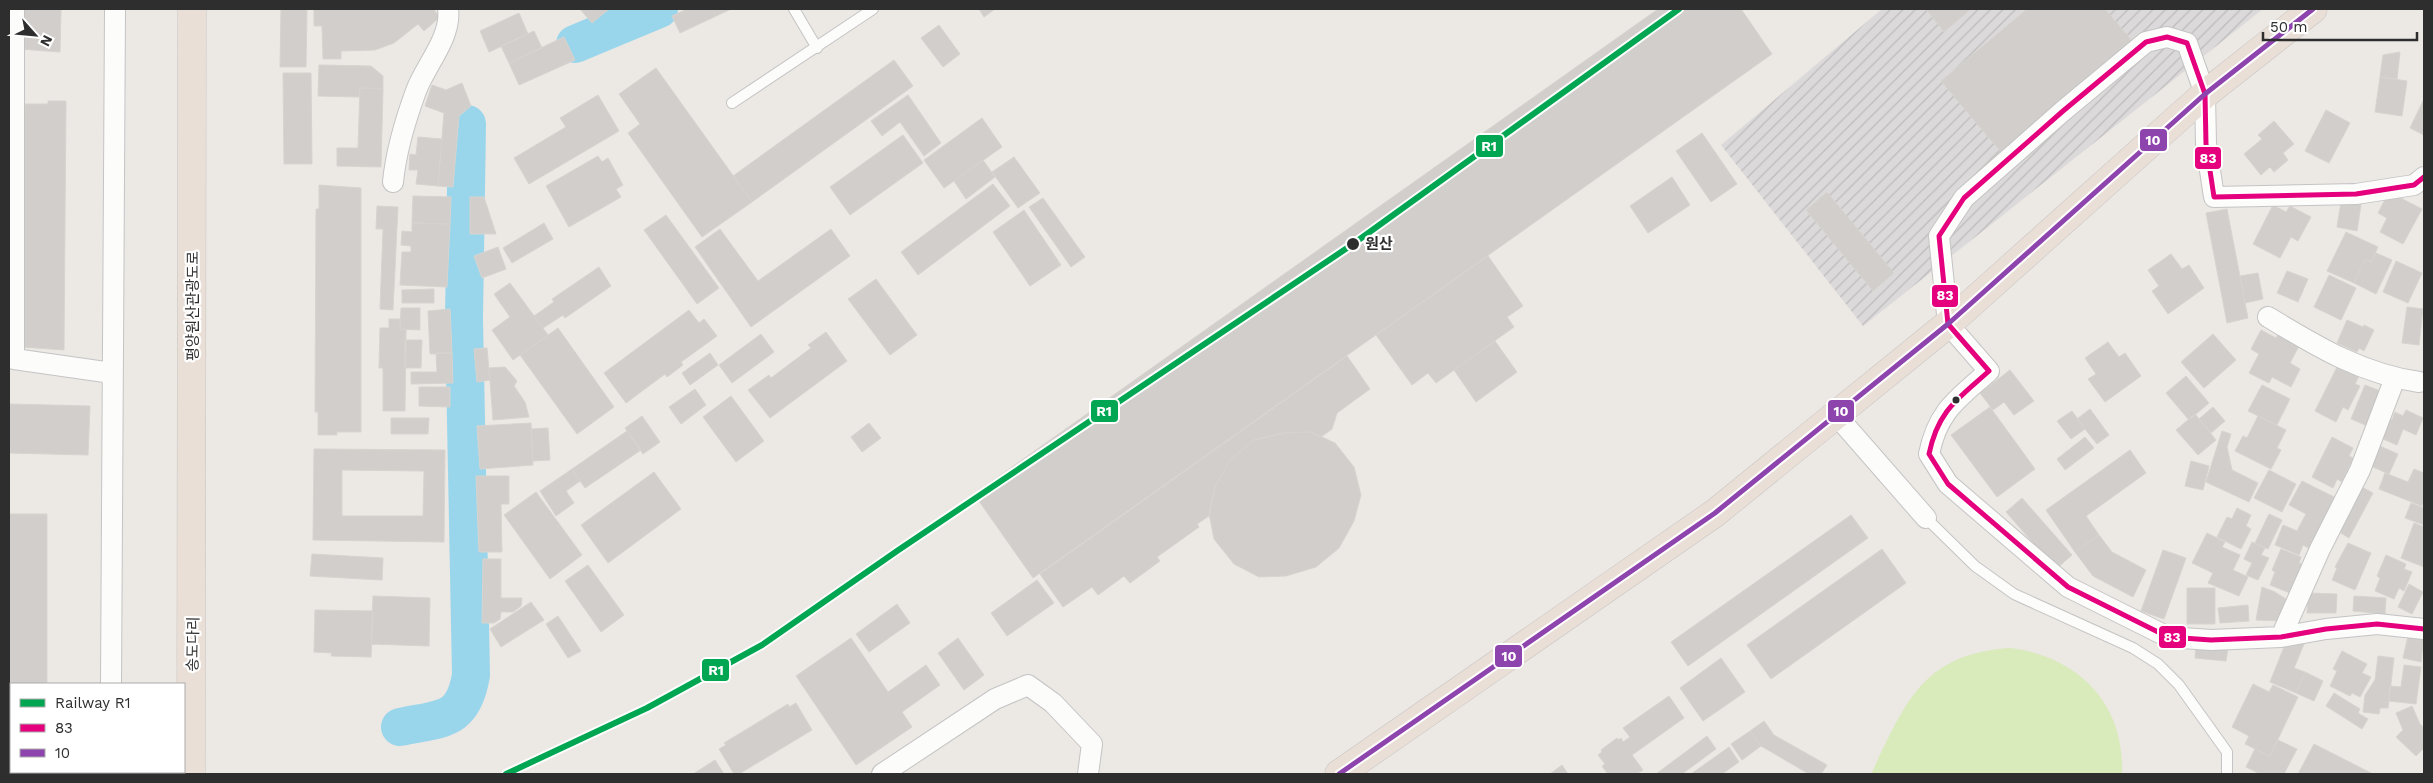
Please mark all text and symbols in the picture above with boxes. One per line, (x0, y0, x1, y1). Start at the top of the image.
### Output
north arrow (10, 10, 60, 60)
scale bar (2263, 10, 2417, 42)
text: 50 m (2270, 18, 2307, 36)
text: N (37, 33, 56, 49)
line badge: 10 (2139, 128, 2168, 152)
text: 10 (2145, 132, 2161, 148)
line badge: R1 (1475, 134, 1504, 158)
text: R1 (1481, 138, 1497, 154)
line badge: 83 (2194, 146, 2222, 170)
text: 83 (2200, 150, 2216, 166)
place label: 원산 (1365, 235, 1393, 253)
marker: 원산 (1345, 236, 1361, 252)
street label: 평양원산관광도로 (184, 251, 202, 361)
line badge: 83 (1931, 284, 1959, 308)
text: 83 (1937, 287, 1953, 303)
unlabelled marker (1951, 395, 1961, 405)
line badge: R1 (1090, 399, 1119, 423)
line badge: 10 (1827, 399, 1855, 423)
text: R1 (1096, 403, 1112, 419)
text: 10 (1833, 403, 1849, 419)
street label: 송도다리 (184, 616, 202, 672)
line badge: 83 (2158, 625, 2187, 649)
text: 83 (2164, 629, 2180, 645)
line badge: 10 (1494, 644, 1523, 668)
text: 10 (1501, 648, 1517, 664)
line badge: R1 (701, 658, 730, 682)
text: R1 (708, 662, 724, 678)
legend (10, 683, 185, 773)
text: Railway R1 (55, 694, 131, 712)
text: 83 (55, 719, 73, 737)
text: 10 (55, 744, 70, 762)

